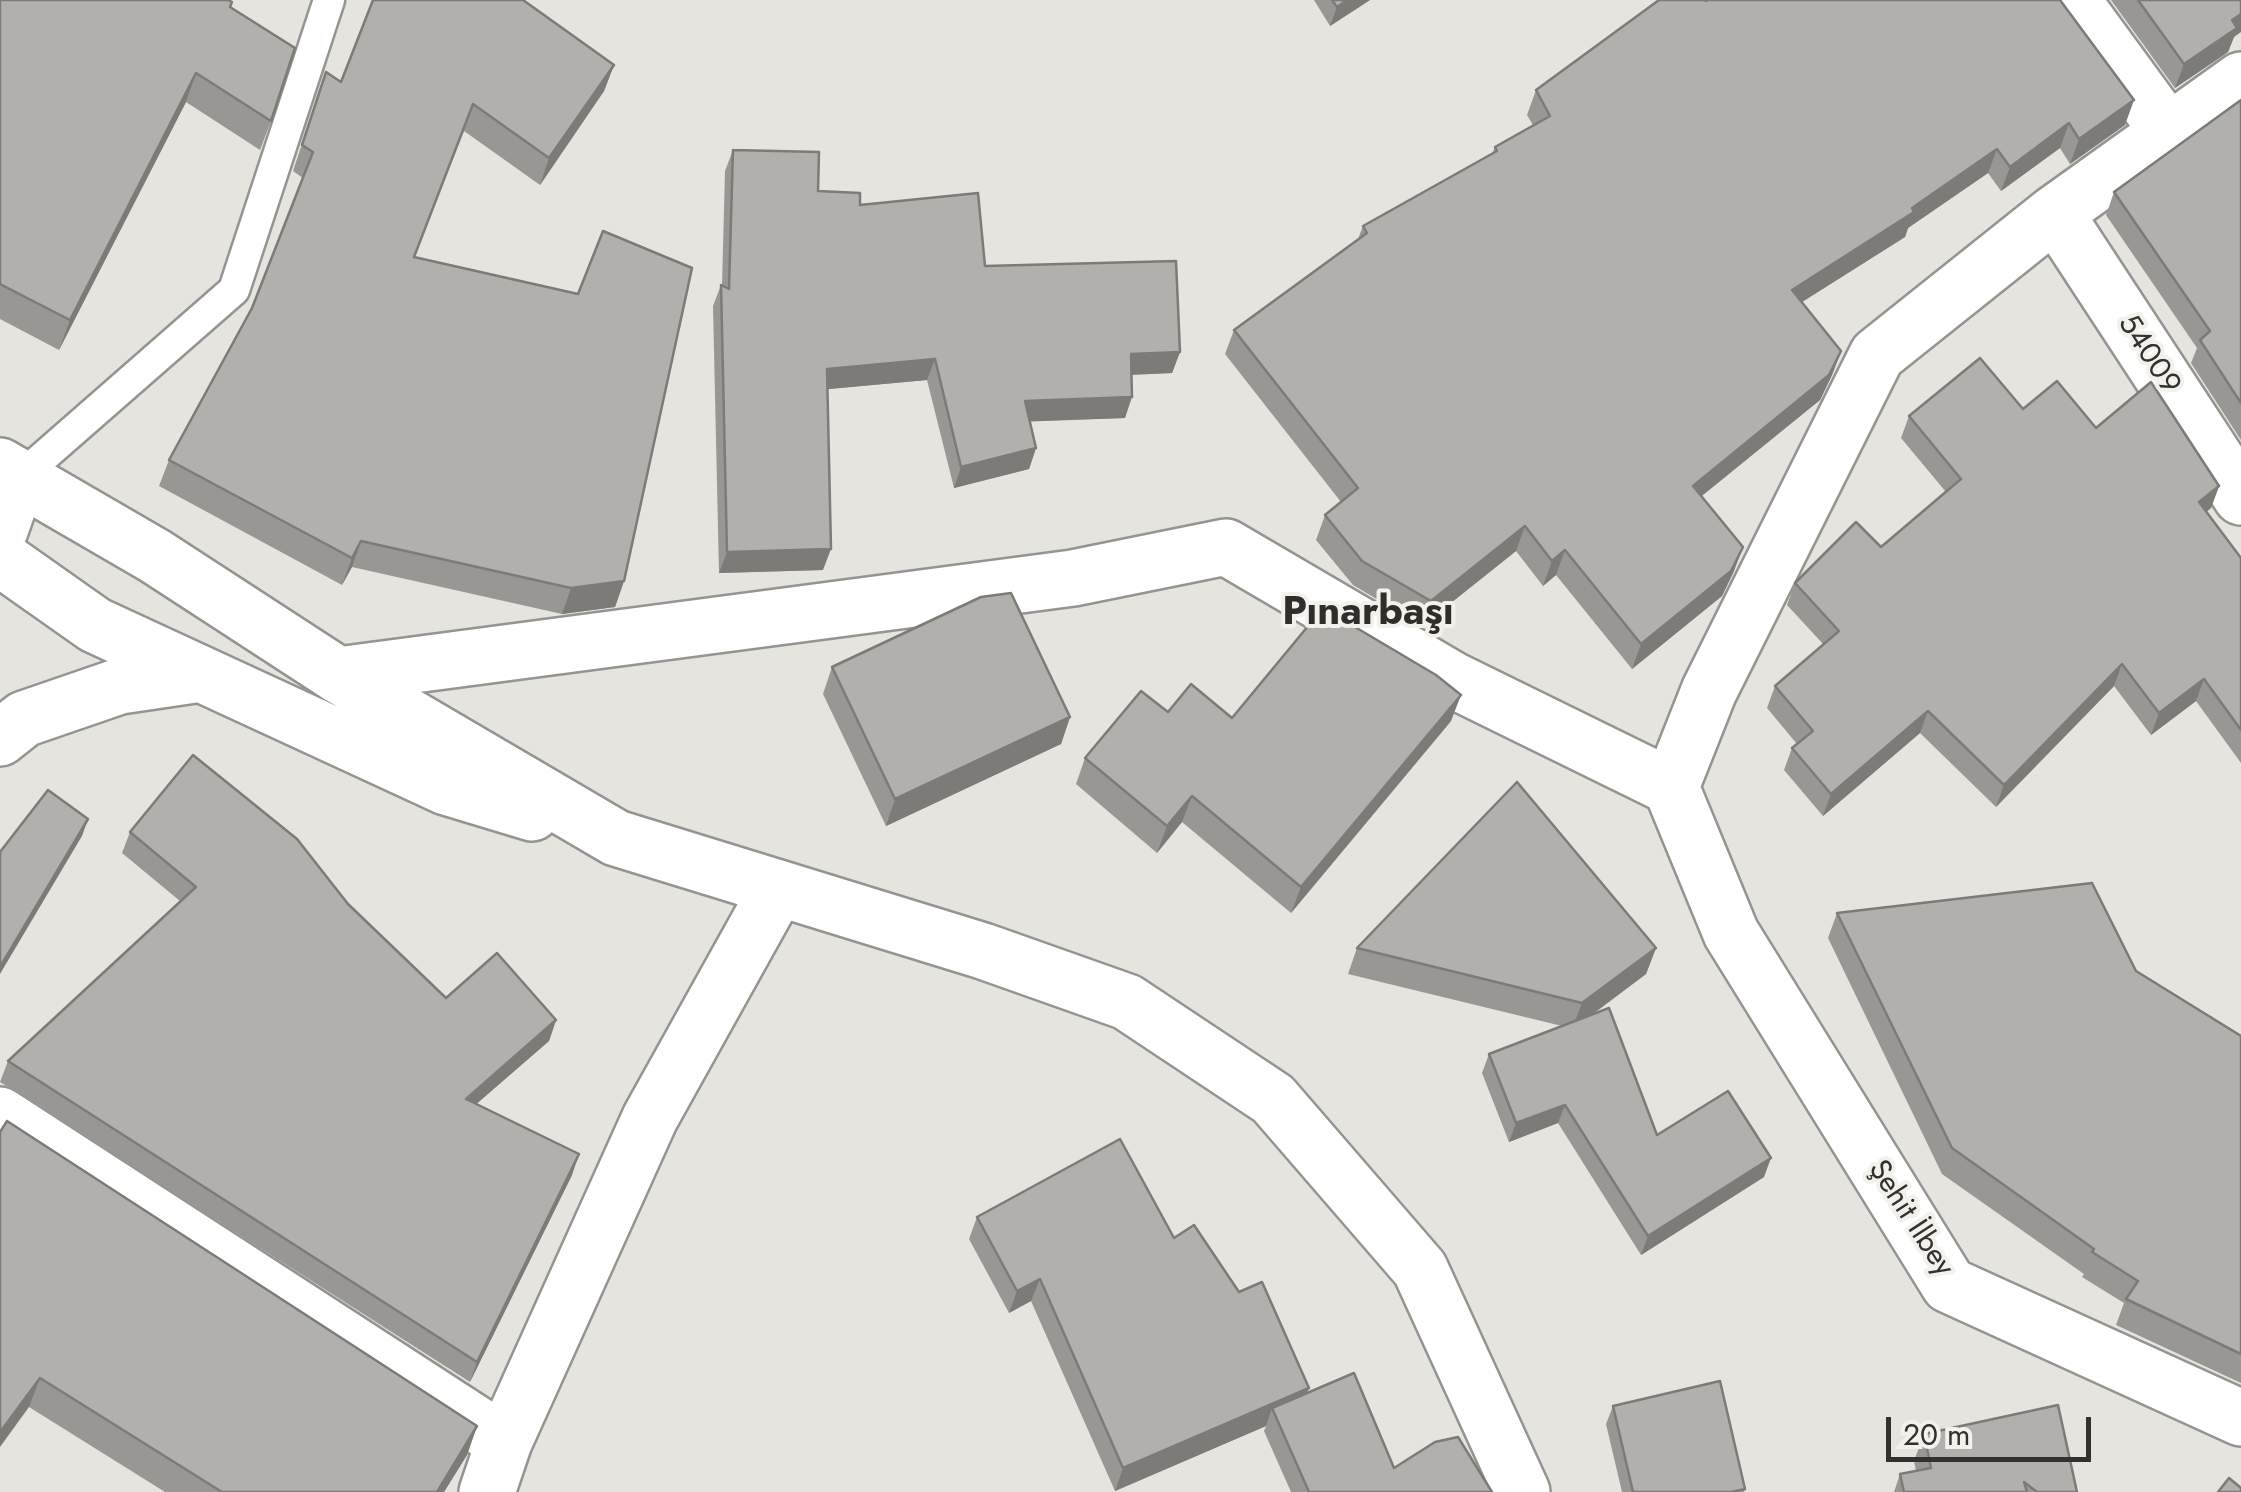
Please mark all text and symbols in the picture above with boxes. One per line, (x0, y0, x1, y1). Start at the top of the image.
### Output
street label: 54009 (2109, 308, 2187, 402)
district label: Pınarbaşı (1282, 590, 1454, 638)
street label: Şehit İlbey (1859, 1154, 1961, 1284)
scale bar (1891, 1397, 2096, 1459)
text: 20 m (1903, 1413, 1970, 1456)

